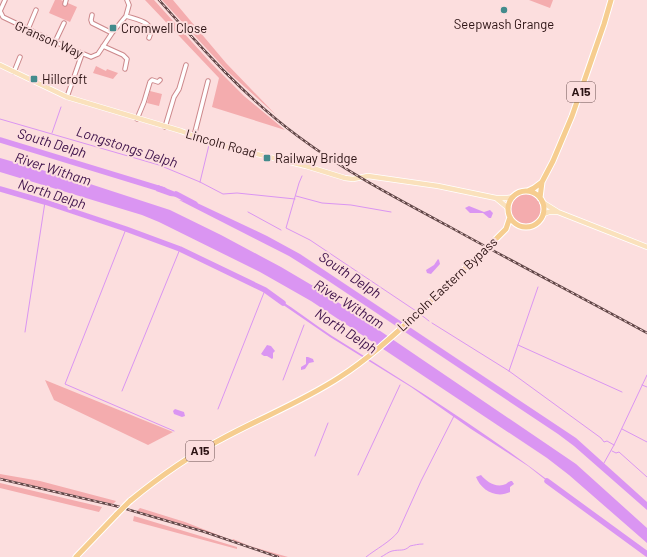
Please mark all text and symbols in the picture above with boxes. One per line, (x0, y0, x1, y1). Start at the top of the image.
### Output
marker: Seepwash Grange (499, 5, 509, 15)
place label: Seepwash Grange (454, 16, 554, 32)
street label: Granson Way (13, 17, 85, 61)
place label: Cromwell Close (121, 20, 207, 36)
marker: Cromwell Close (108, 23, 118, 33)
place label: Hillcroft (42, 71, 88, 87)
marker: Hillcroft (29, 74, 39, 84)
road number: A15 (567, 82, 595, 102)
water label: Longstongs Delph (74, 122, 180, 171)
water label: South Delph (16, 124, 89, 161)
street label: Lincoln Road (184, 125, 258, 161)
water label: River Witham (13, 148, 93, 189)
place label: Railway Bridge (275, 150, 358, 166)
marker: Railway Bridge (262, 153, 272, 163)
water label: North Delph (16, 175, 88, 212)
street label: Lincoln Eastern Bypass (394, 234, 500, 334)
water label: South Delph (316, 248, 385, 302)
water label: River Witham (311, 275, 387, 332)
water label: North Delph (312, 304, 380, 357)
road number: A15 (186, 441, 214, 461)

